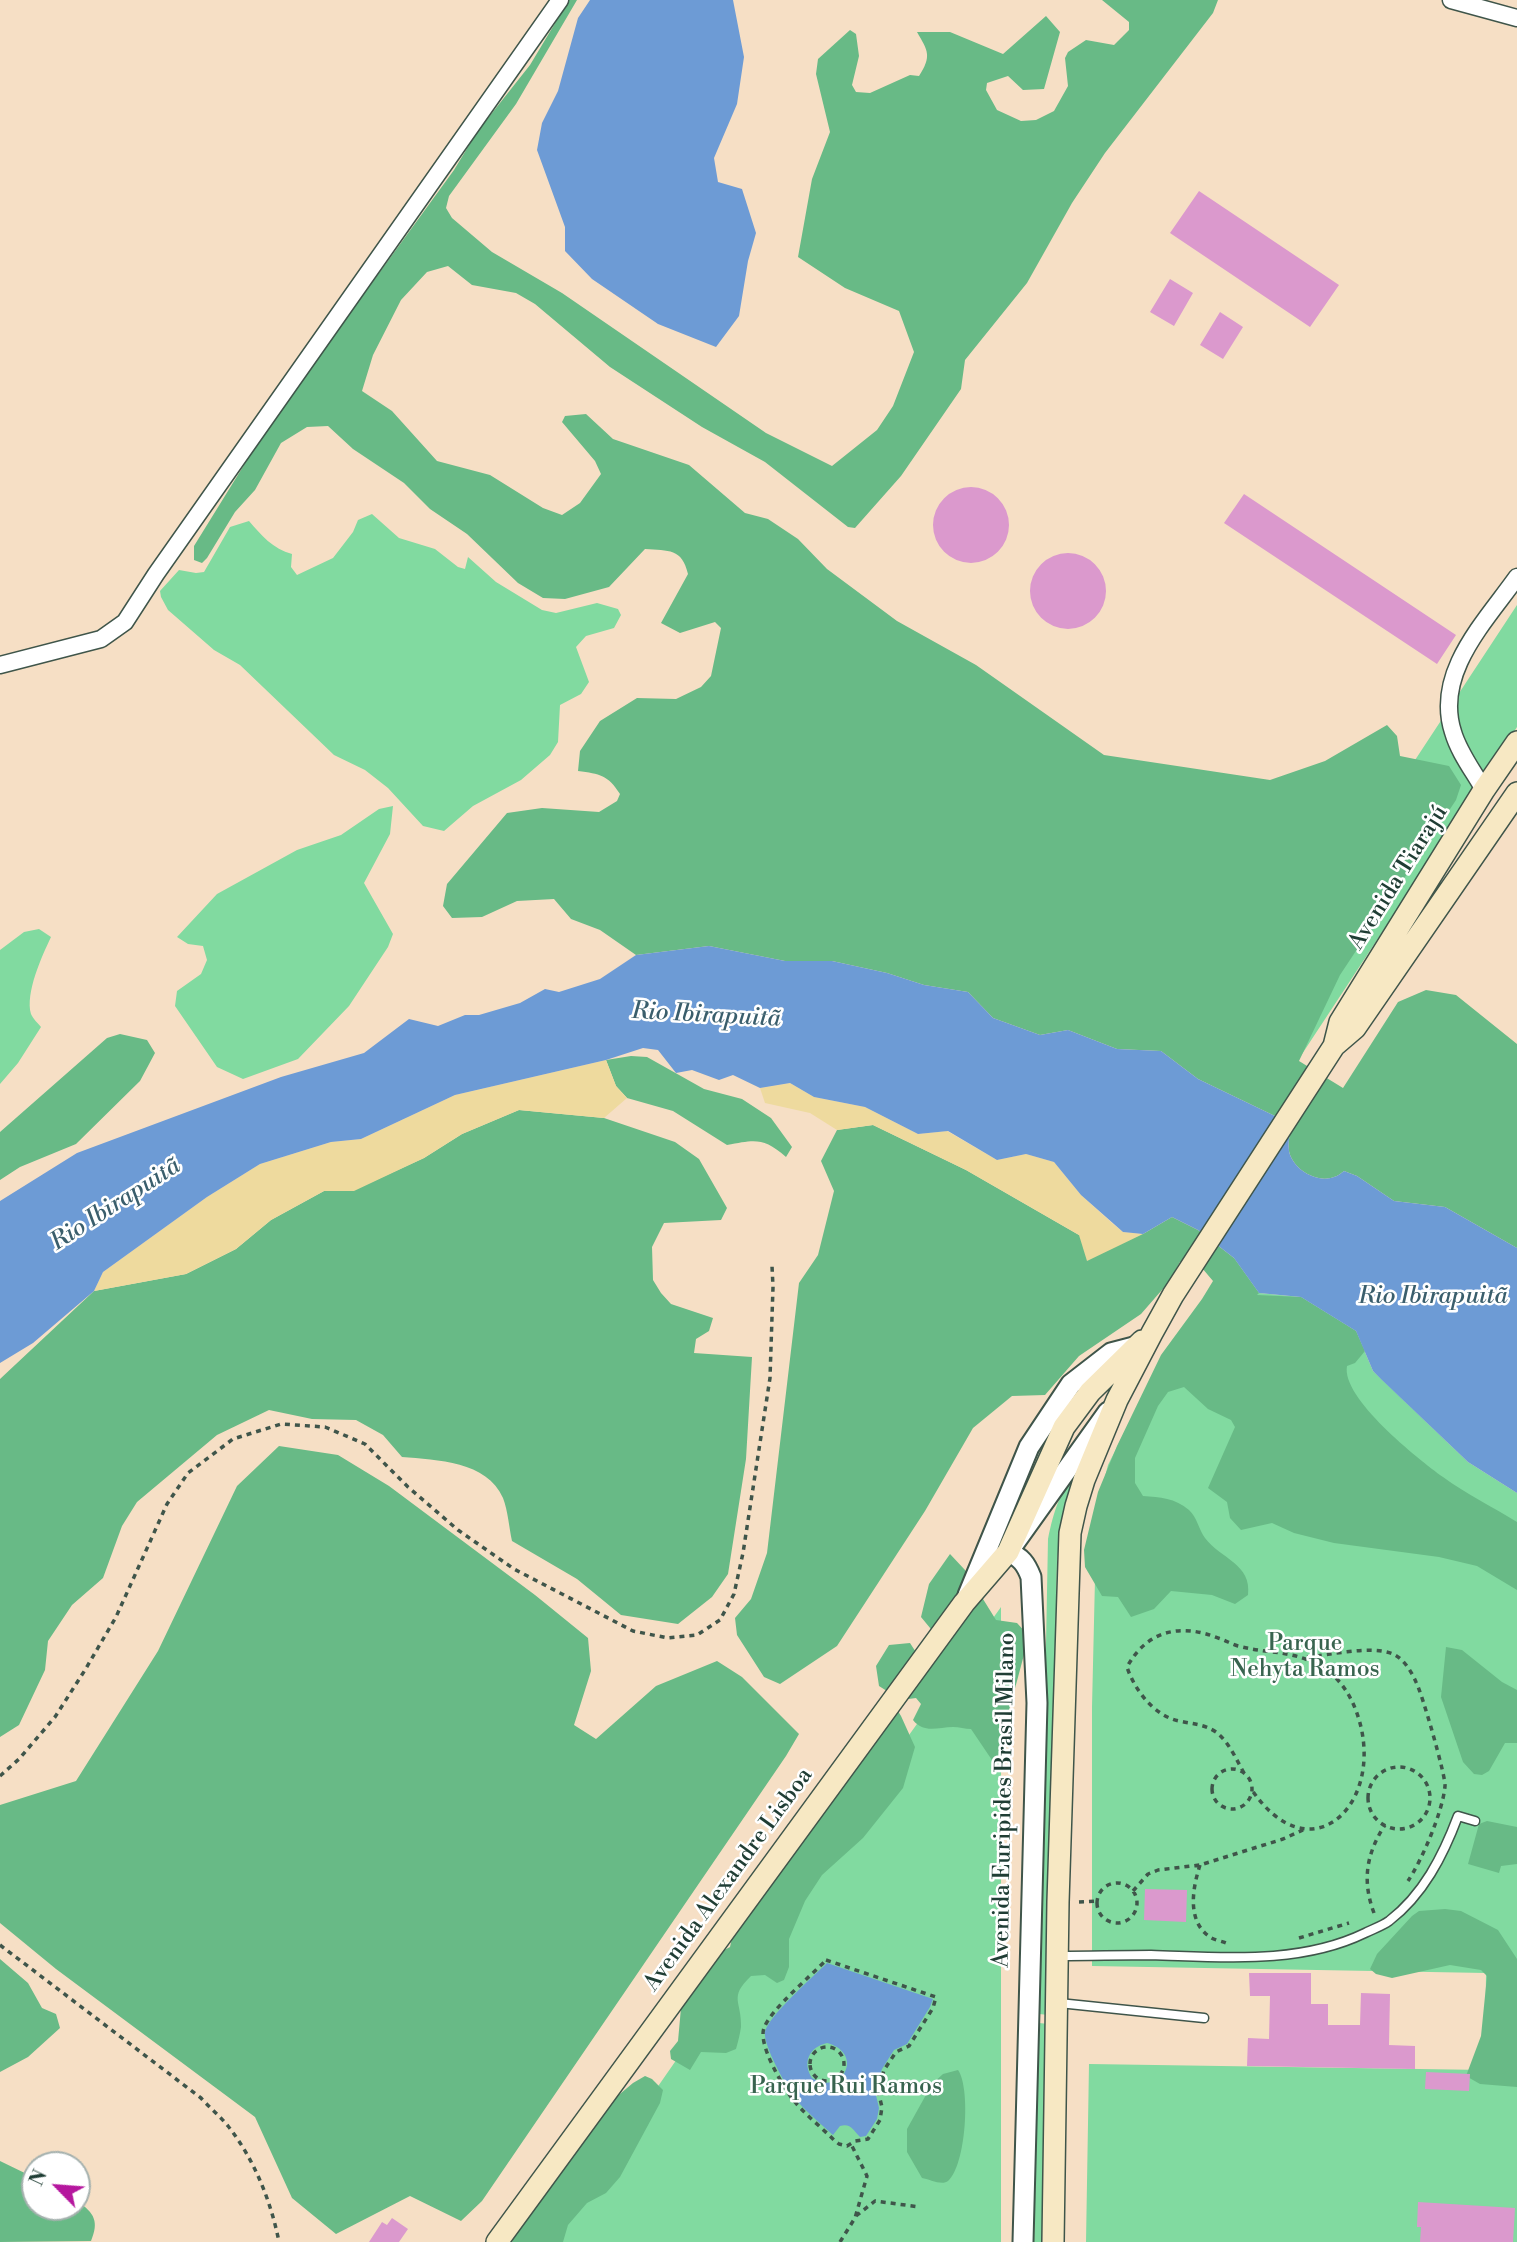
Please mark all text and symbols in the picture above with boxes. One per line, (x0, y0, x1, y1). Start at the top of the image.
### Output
street label: Avenida Tiarajú (1343, 801, 1455, 955)
water label: Rio Ibirapuitã (631, 998, 781, 1034)
water label: Rio Ibirapuitã (46, 1152, 186, 1258)
water label: Rio Ibirapuitã (1358, 1283, 1508, 1311)
park label: Parque Nehyta Ramos (1230, 1630, 1380, 1684)
street label: Avenida Euripides Brasil Milano (988, 1632, 1022, 1968)
street label: Avenida Alexandre Lisboa (639, 1763, 819, 1997)
park label: Parque Rui Ramos (750, 2073, 942, 2101)
north arrow (21, 2151, 91, 2221)
text: N (25, 2166, 53, 2190)

